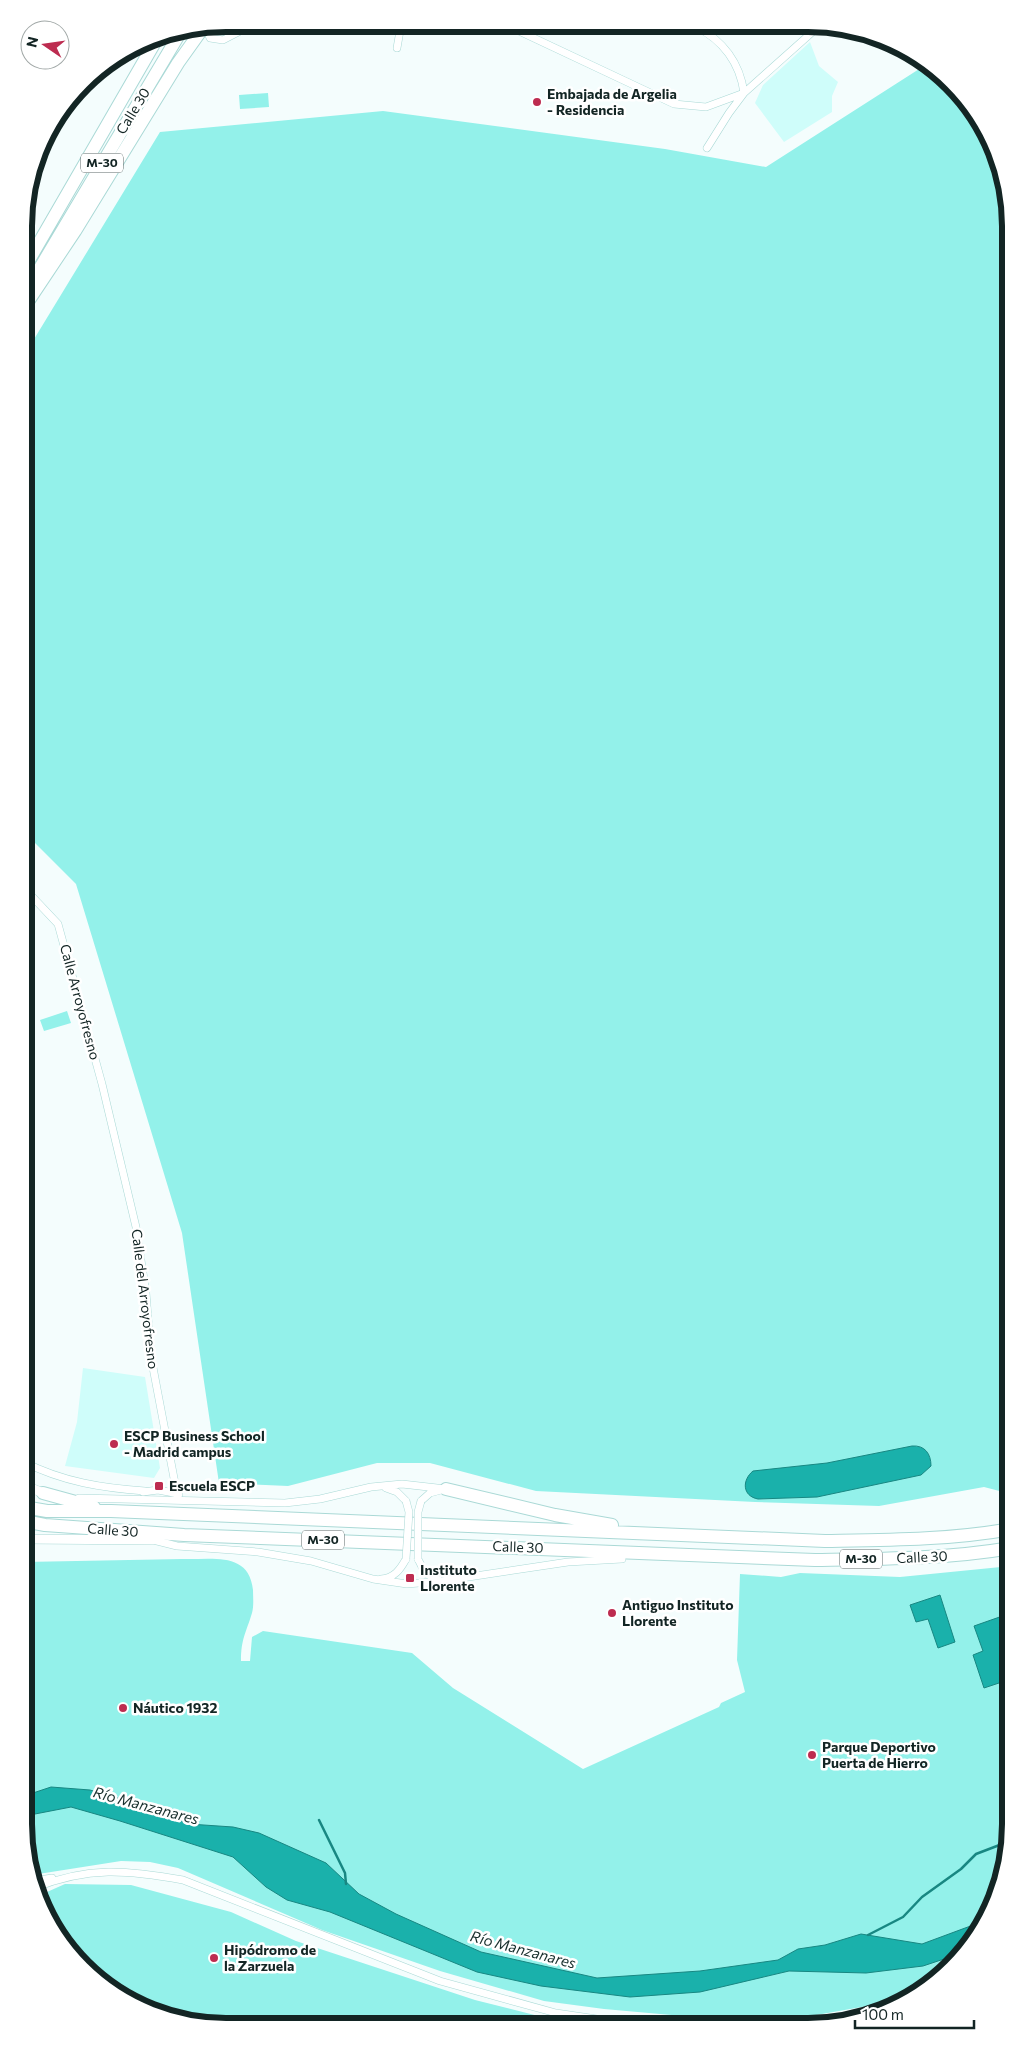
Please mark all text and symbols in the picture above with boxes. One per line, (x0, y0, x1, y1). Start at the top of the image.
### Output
north arrow (20, 20, 70, 70)
text: N (22, 35, 41, 49)
street label: Calle 30 (112, 84, 153, 137)
place label: Embajada de Argelia - Residencia (547, 85, 677, 118)
marker: Embajada de Argelia - Residencia (531, 96, 543, 108)
road number: M-30 (81, 154, 123, 172)
street label: Calle Arroyofresno (57, 942, 104, 1062)
street label: Calle del Arroyofresno (128, 1228, 163, 1370)
place label: ESCP Business School - Madrid campus (124, 1427, 265, 1460)
marker: ESCP Business School - Madrid campus (108, 1438, 120, 1450)
place label: Escuela ESCP (169, 1477, 255, 1494)
marker: Escuela ESCP (153, 1480, 165, 1492)
street label: Calle 30 (87, 1519, 139, 1540)
road number: M-30 (302, 1530, 344, 1550)
street label: Calle 30 (492, 1537, 544, 1556)
street label: Calle 30 (896, 1547, 948, 1566)
road number: M-30 (840, 1550, 882, 1568)
place label: Instituto Llorente (420, 1561, 477, 1594)
marker: Instituto Llorente (404, 1572, 416, 1584)
place label: Antiguo Instituto Llorente (622, 1596, 734, 1629)
marker: Antiguo Instituto Llorente (606, 1607, 618, 1619)
place label: Náutico 1932 (133, 1699, 217, 1716)
marker: Náutico 1932 (117, 1702, 129, 1714)
place label: Parque Deportivo Puerta de Hierro (822, 1738, 936, 1771)
marker: Parque Deportivo Puerta de Hierro (806, 1749, 818, 1761)
water label: Río Manzanares (91, 1782, 201, 1828)
water label: Río Manzanares (468, 1926, 578, 1972)
place label: Hipódromo de la Zarzuela (224, 1941, 316, 1974)
marker: Hipódromo de la Zarzuela (208, 1952, 220, 1964)
scale bar (855, 1998, 974, 2030)
text: 100 m (862, 2005, 904, 2023)

